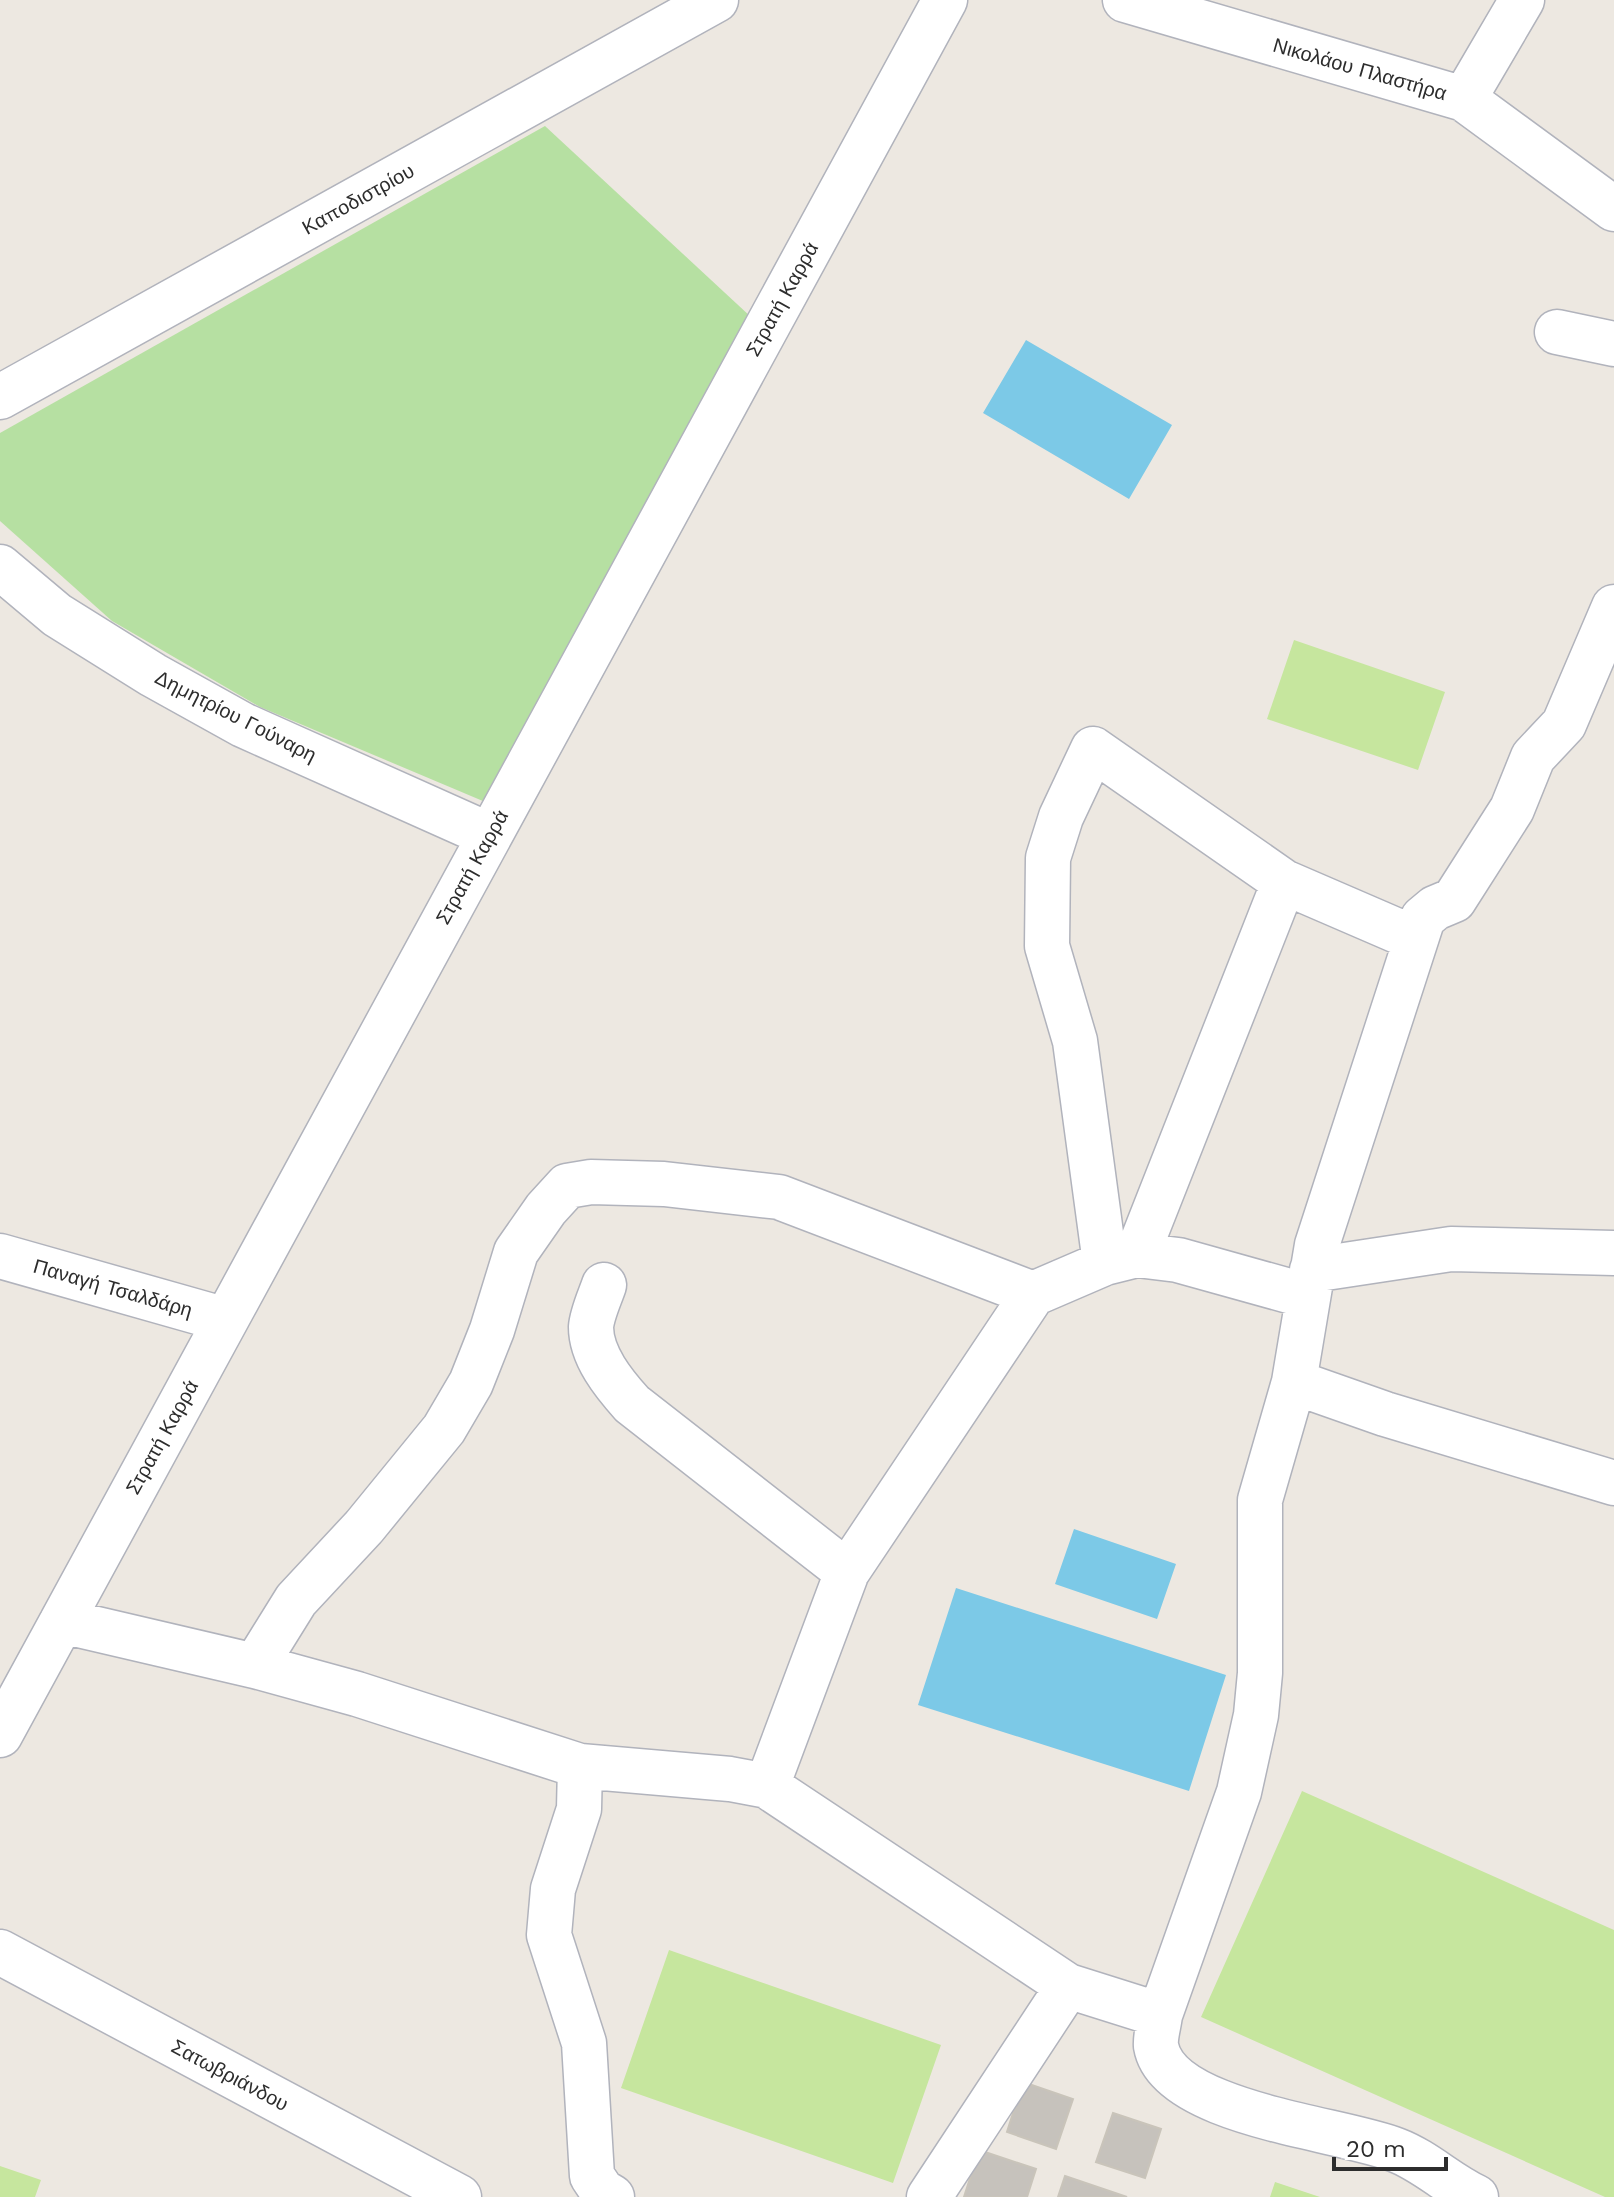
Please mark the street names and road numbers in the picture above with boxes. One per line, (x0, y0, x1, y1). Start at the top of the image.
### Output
street label: Νικολάου Πλαστήρα (1270, 33, 1450, 105)
street label: Καποδιστρίου (298, 158, 418, 240)
street label: Στρατή Καρρά (741, 238, 823, 360)
street label: Δημητρίου Γούναρη (151, 665, 321, 767)
street label: Στρατή Καρρά (431, 806, 513, 928)
street label: Παναγή Τσαλδάρη (31, 1254, 195, 1322)
street label: Στρατή Καρρά (121, 1376, 203, 1498)
street label: Σατωβριάνδου (167, 2034, 293, 2116)

